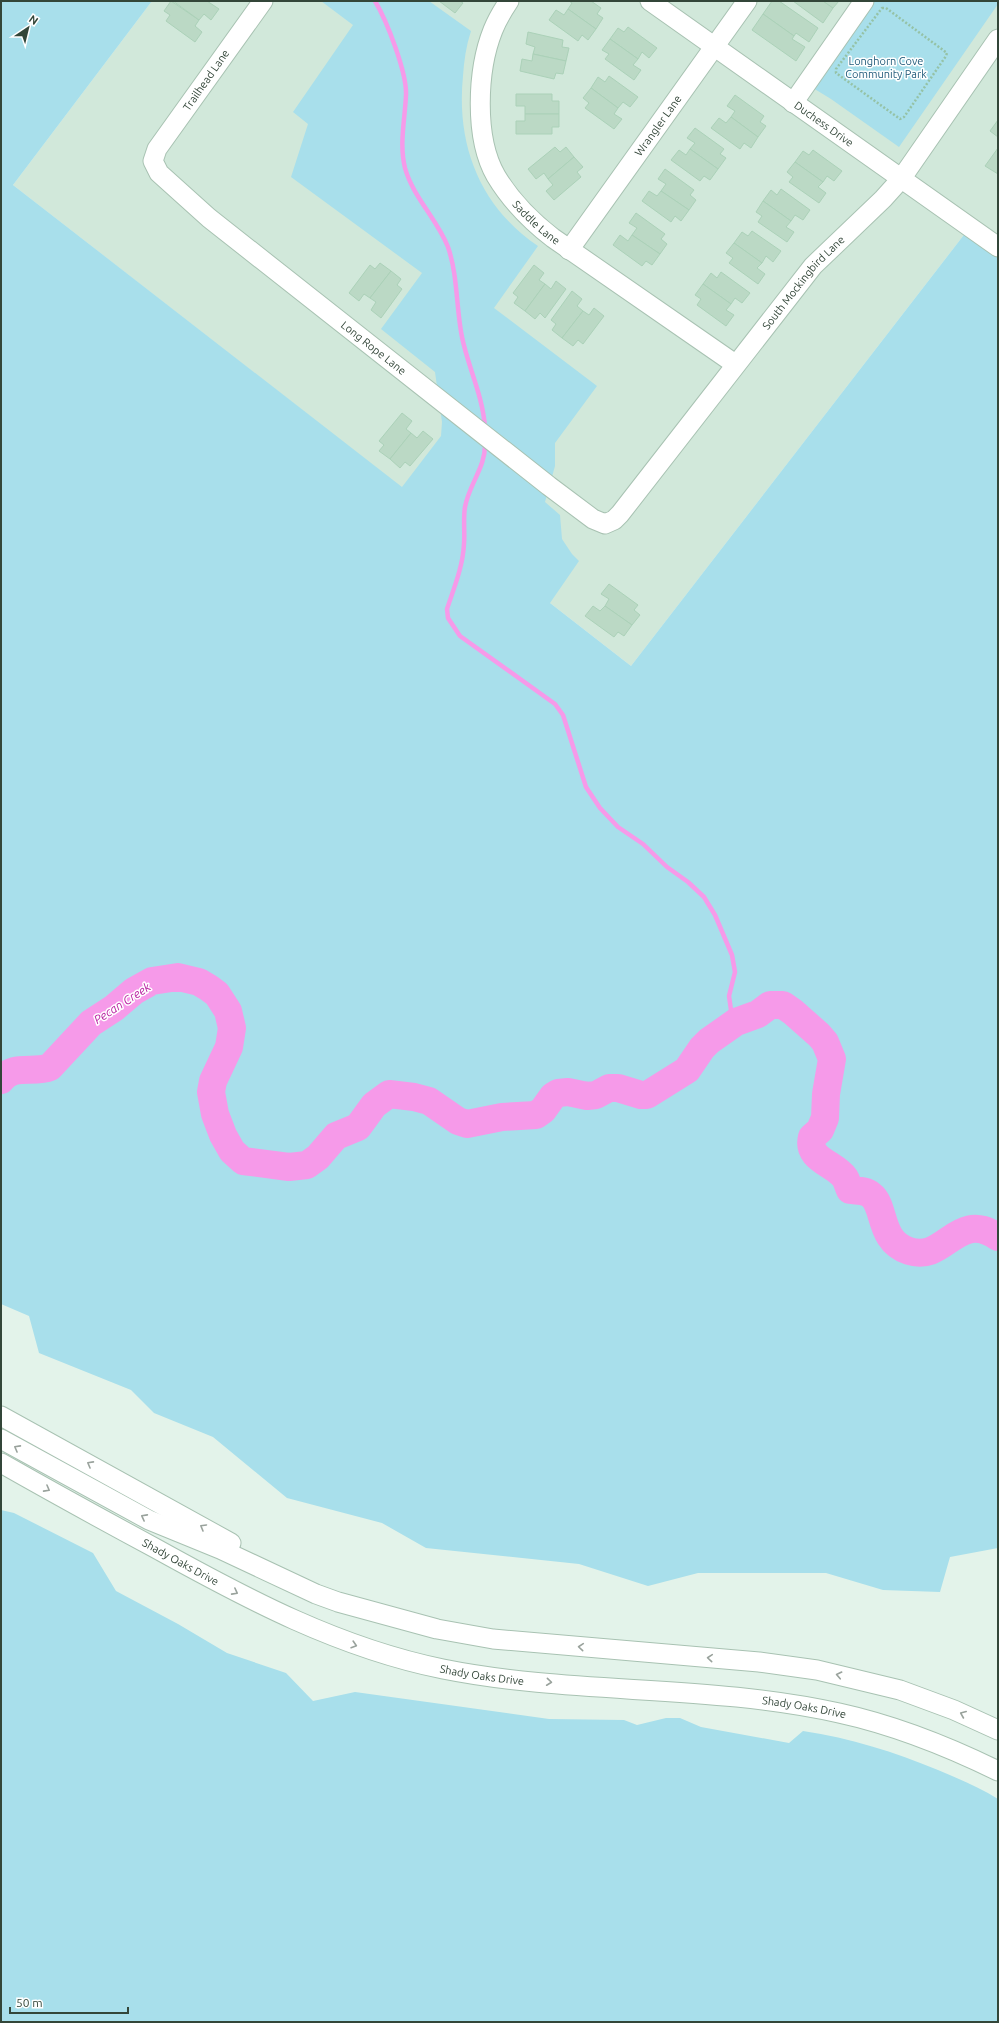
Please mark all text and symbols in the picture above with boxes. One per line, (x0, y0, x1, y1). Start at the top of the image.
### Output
north arrow (8, 8, 48, 48)
text: N (27, 13, 41, 27)
street label: Trailhead Lane (181, 47, 231, 113)
park label: Longhorn Cove Community Park (845, 55, 927, 80)
street label: Wrangler Lane (632, 93, 684, 158)
street label: Duchess Drive (792, 99, 856, 149)
street label: Saddle Lane (510, 198, 562, 247)
street label: South Mockingbird Lane (760, 233, 847, 332)
street label: Long Rope Lane (339, 319, 408, 377)
water label: Pecan Creek (91, 979, 153, 1026)
one-way arrow (14, 1446, 21, 1453)
one-way arrow (87, 1462, 94, 1469)
one-way arrow (43, 1485, 50, 1492)
one-way arrow (141, 1514, 148, 1522)
one-way arrow (200, 1525, 208, 1532)
street label: Shady Oaks Drive (140, 1536, 221, 1588)
one-way arrow (231, 1587, 238, 1594)
one-way arrow (350, 1640, 357, 1649)
one-way arrow (578, 1643, 584, 1652)
one-way arrow (707, 1654, 713, 1663)
street label: Shady Oaks Drive (439, 1662, 525, 1687)
one-way arrow (836, 1671, 842, 1679)
one-way arrow (546, 1678, 552, 1687)
street label: Shady Oaks Drive (761, 1694, 847, 1720)
one-way arrow (959, 1711, 967, 1719)
scale bar (10, 1989, 128, 2015)
text: 50 m (16, 1996, 43, 2009)

